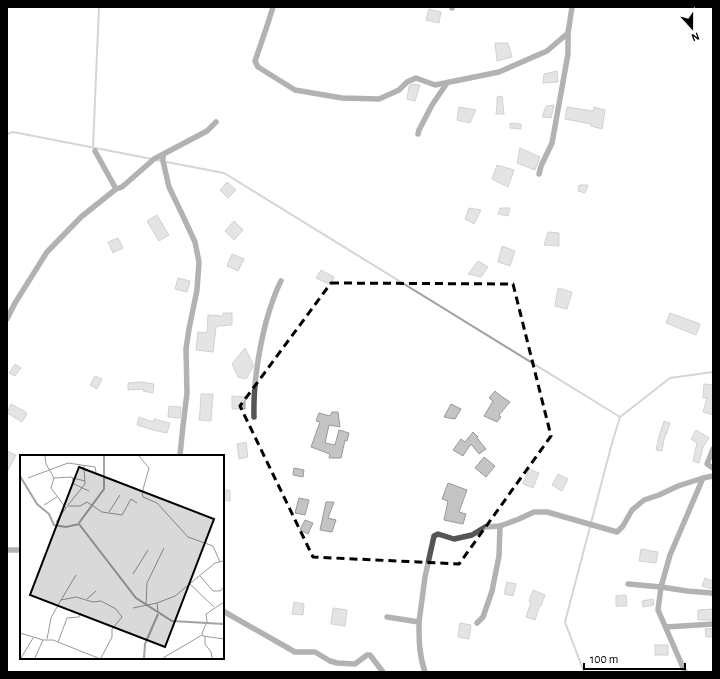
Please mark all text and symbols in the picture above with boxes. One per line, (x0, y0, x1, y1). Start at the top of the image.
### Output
north arrow (672, 8, 712, 48)
text: N (690, 30, 701, 43)
inset map (20, 455, 224, 659)
scale bar (584, 645, 685, 671)
text: 100 m (590, 653, 618, 665)

